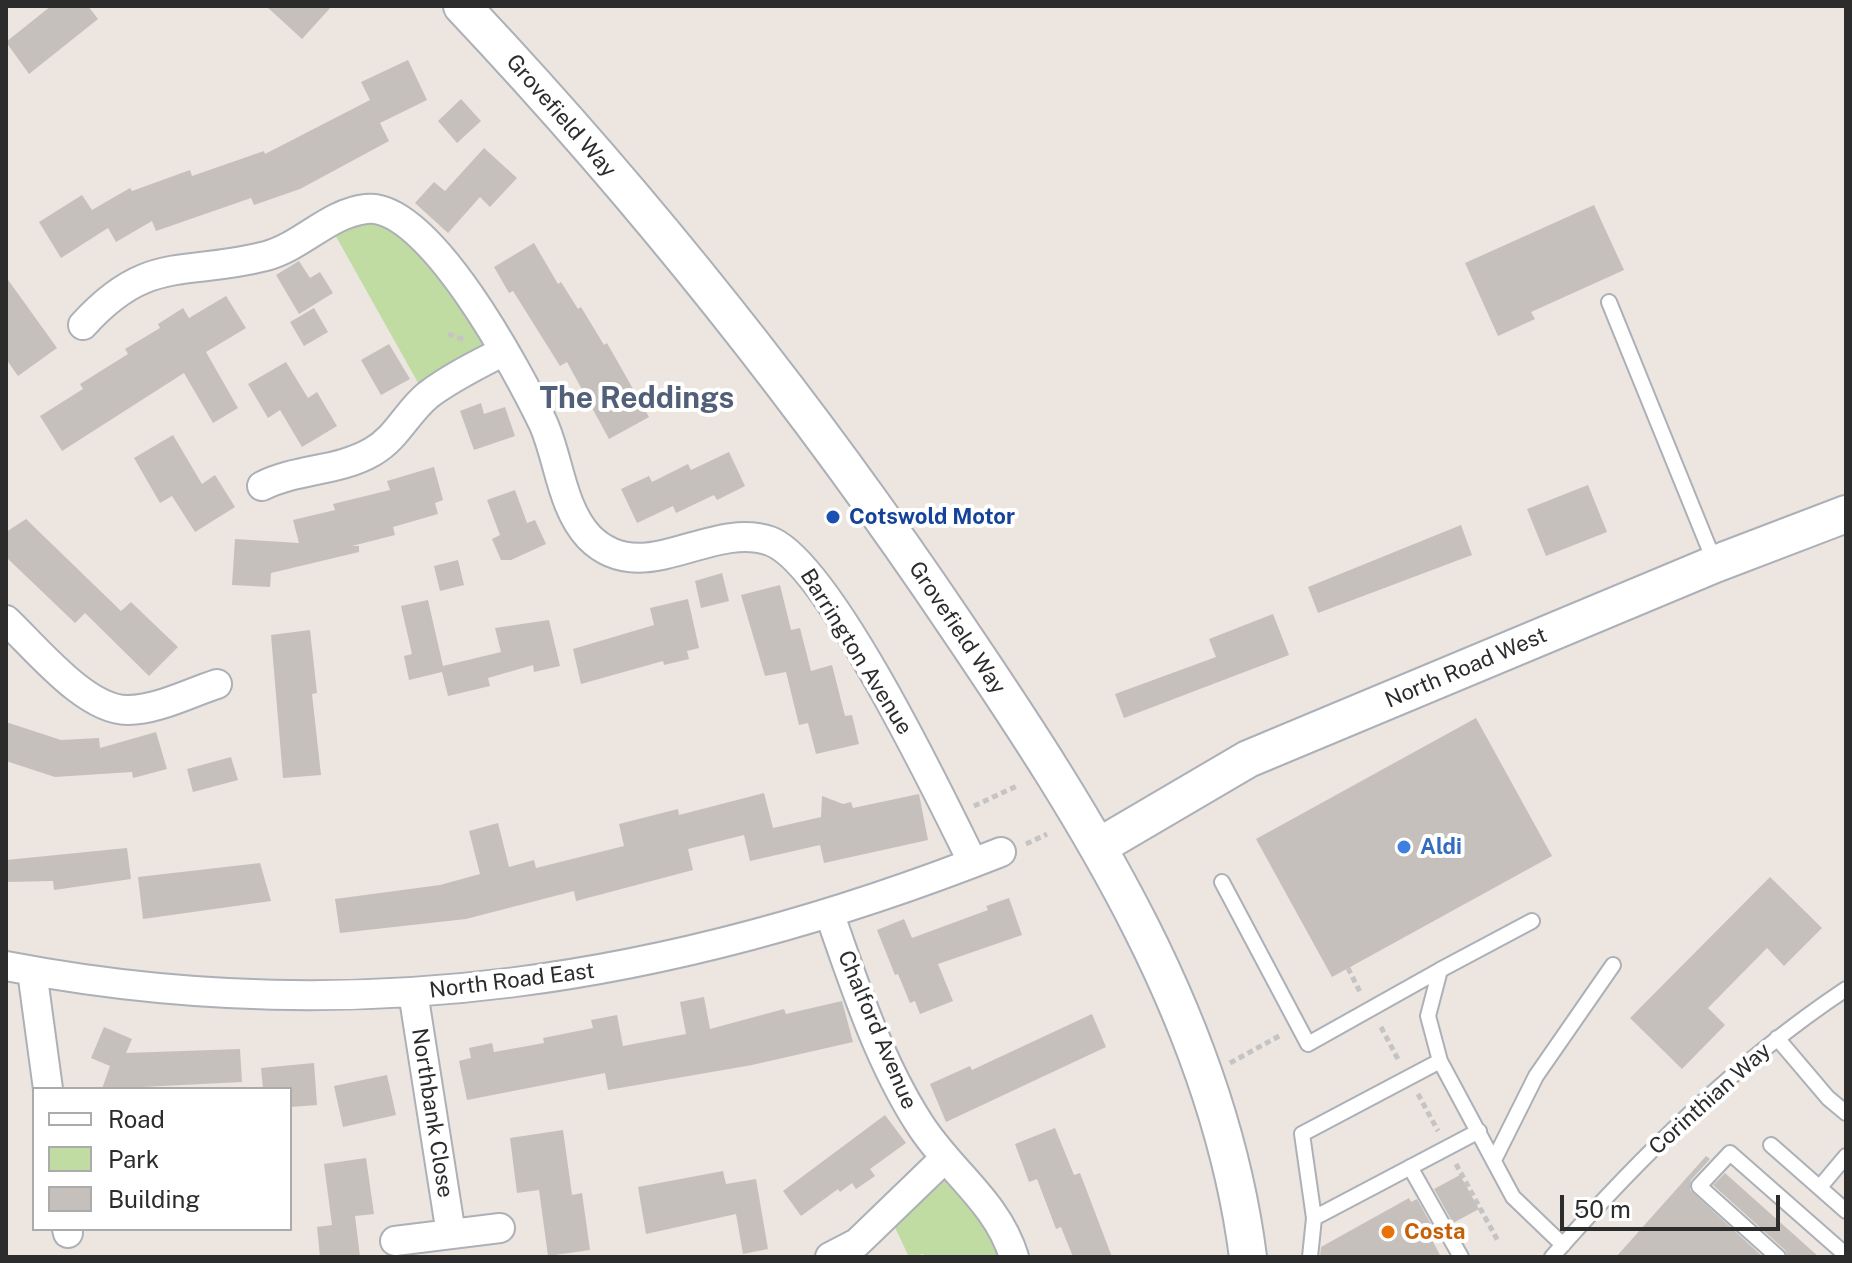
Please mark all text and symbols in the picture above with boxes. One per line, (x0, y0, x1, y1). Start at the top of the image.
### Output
street label: Grovefield Way (500, 49, 622, 183)
district label: The Reddings (540, 381, 734, 417)
place label: Cotswold Motor (849, 504, 1015, 530)
marker: Cotswold Motor (824, 508, 842, 526)
street label: Grovefield Way (903, 557, 1011, 699)
street label: Barrington Avenue (794, 564, 918, 740)
street label: North Road West (1381, 622, 1551, 714)
place label: Aldi (1420, 834, 1462, 860)
marker: Aldi (1395, 838, 1413, 856)
street label: Chalford Avenue (832, 947, 922, 1113)
street label: North Road East (428, 958, 596, 1004)
street label: Northbank Close (406, 1026, 458, 1200)
street label: Corinthian Way (1644, 1038, 1776, 1160)
legend (32, 1087, 292, 1231)
text: Road (108, 1105, 165, 1133)
text: Park (108, 1145, 159, 1173)
scale bar (1564, 1179, 1784, 1229)
text: Building (108, 1185, 200, 1213)
text: 50 m (1574, 1195, 1631, 1223)
place label: Costa (1404, 1219, 1466, 1245)
marker: Costa (1379, 1223, 1397, 1241)

